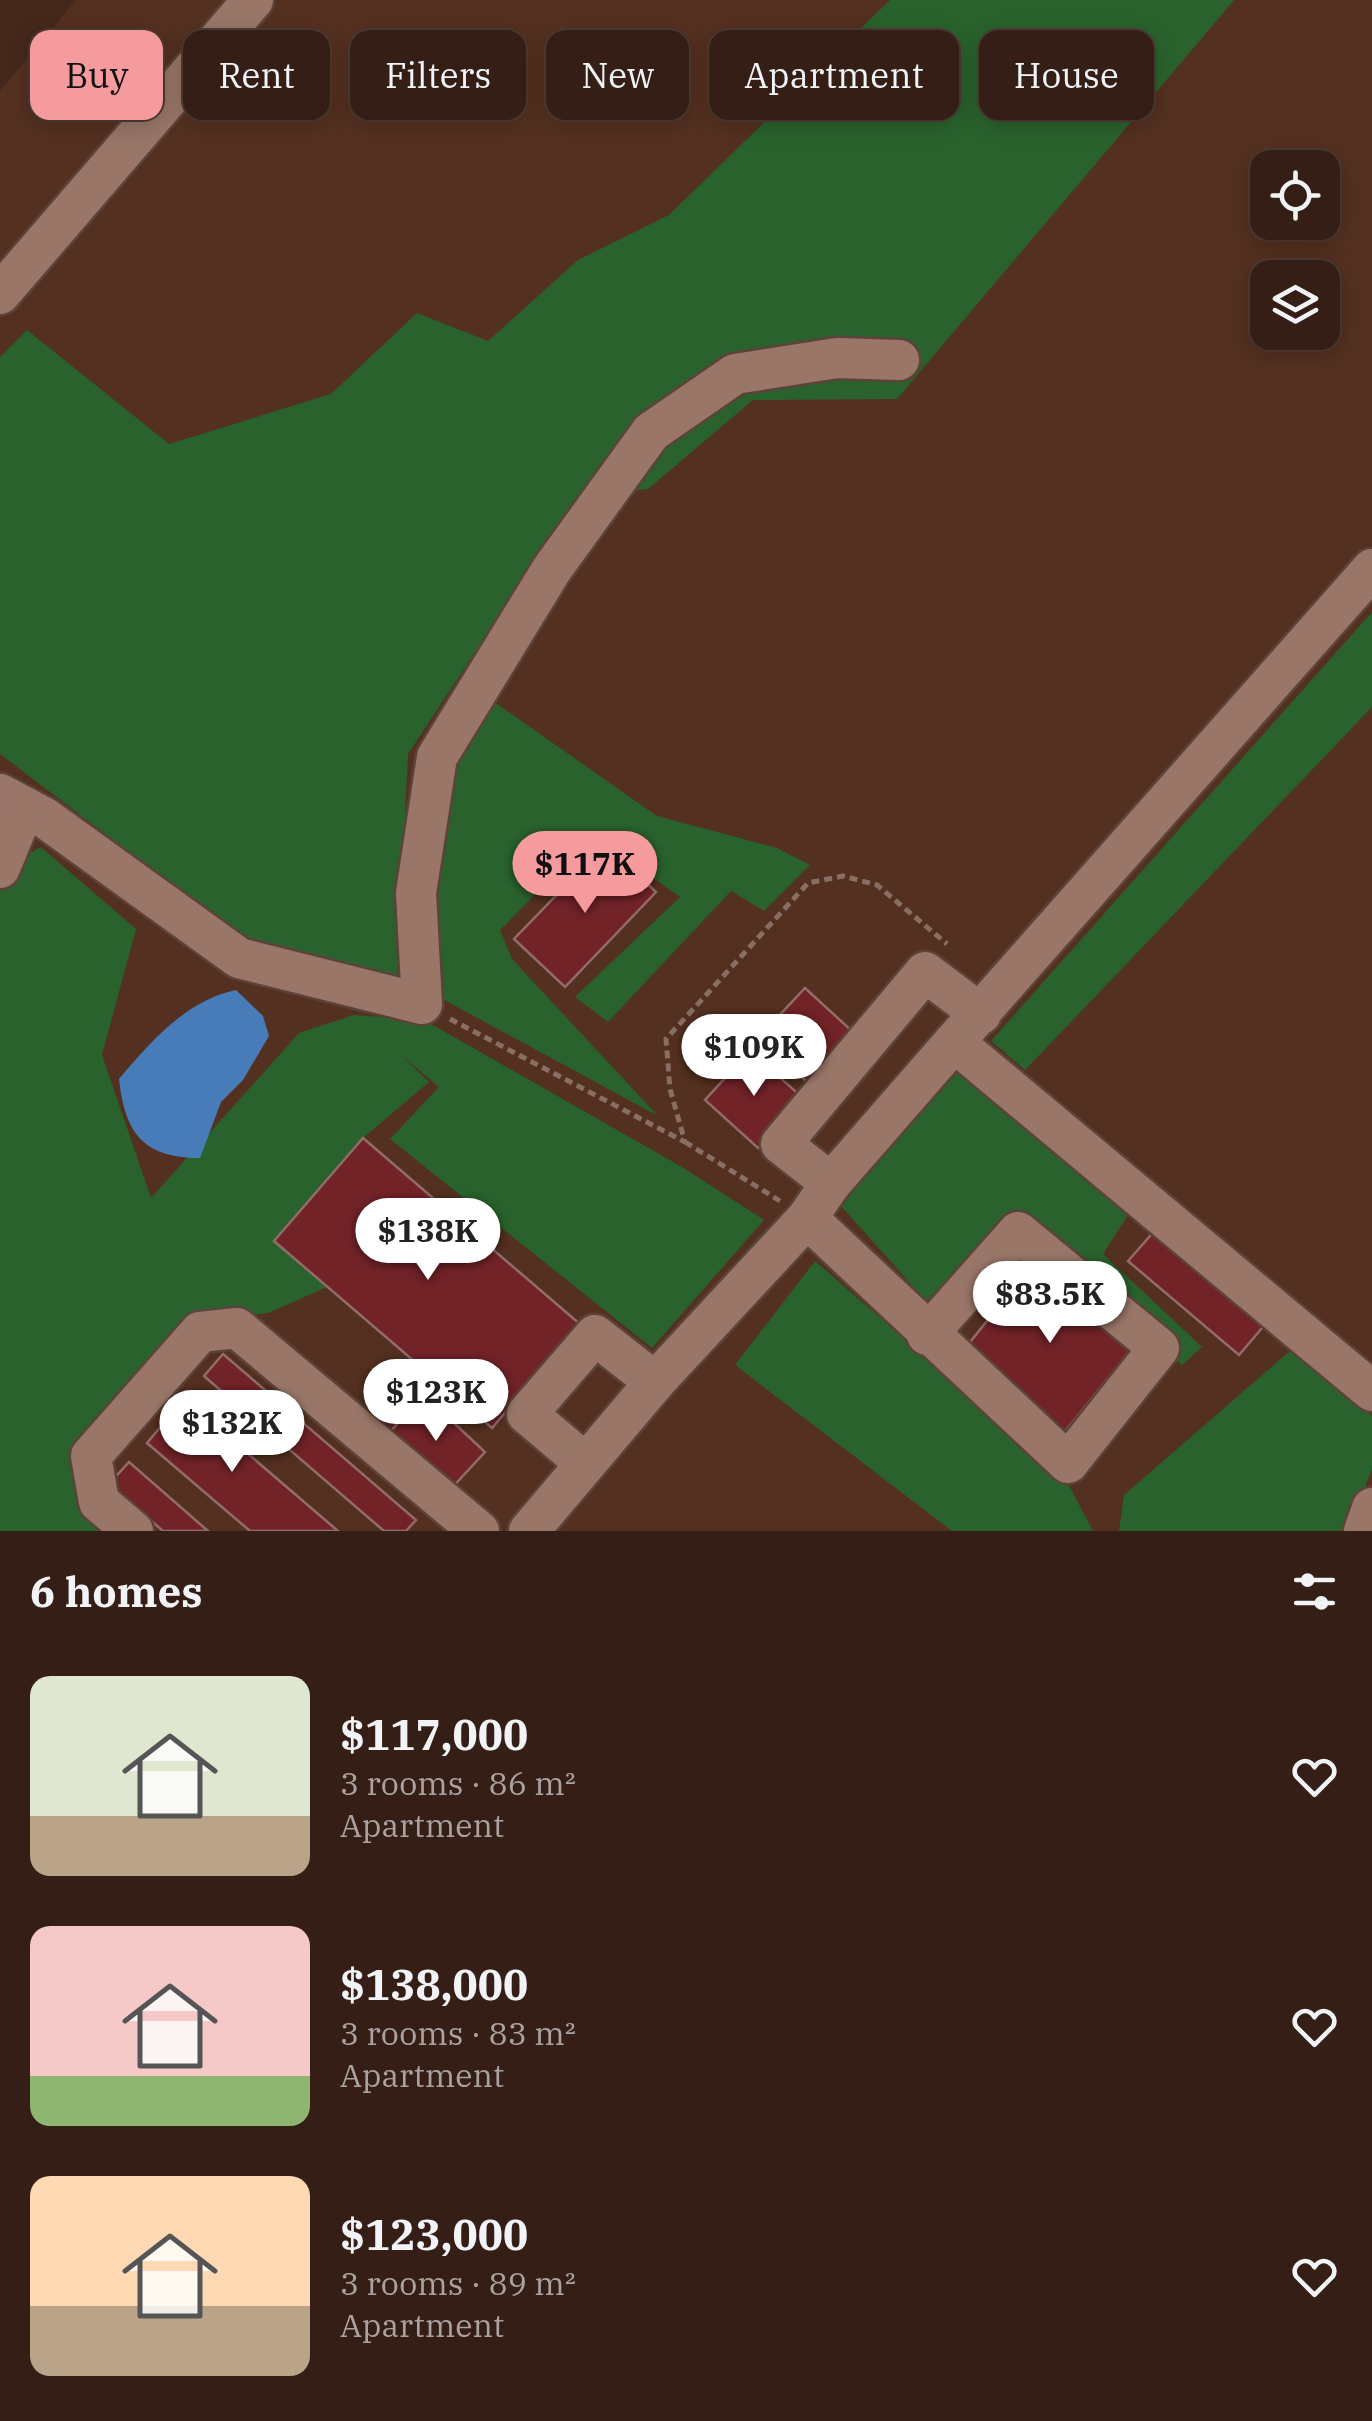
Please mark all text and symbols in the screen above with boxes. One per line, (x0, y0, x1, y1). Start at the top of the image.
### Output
chip: Buy (30, 30, 163, 120)
chip: Rent (183, 30, 330, 120)
chip: Filters (350, 30, 526, 120)
chip: New (546, 30, 689, 120)
chip: Apartment (709, 30, 959, 120)
chip: House (979, 30, 1154, 120)
map controls (1250, 150, 1340, 350)
button: locate (1250, 150, 1340, 240)
button: layers (1250, 260, 1340, 350)
pin: $117K (515, 831, 655, 916)
text: $117K (534, 842, 636, 884)
pin: $109K (684, 1014, 824, 1099)
text: $109K (703, 1025, 805, 1067)
pin: $138K (358, 1198, 498, 1283)
text: $138K (377, 1209, 479, 1251)
pin: $83.5K (969, 1261, 1131, 1346)
text: $83.5K (995, 1272, 1105, 1314)
pin: $123K (366, 1359, 506, 1444)
text: $123K (385, 1370, 487, 1412)
pin: $132K (162, 1390, 302, 1475)
text: $132K (181, 1401, 283, 1443)
text: 6 homes (30, 1564, 203, 1619)
icon: filters (1287, 1564, 1342, 1619)
text: $117,000 (340, 1707, 528, 1762)
icon: home (110, 1716, 230, 1836)
icon: heart (1287, 1749, 1342, 1804)
text: 3 rooms · 86 m² (340, 1762, 576, 1804)
text: Apartment (340, 1804, 504, 1846)
text: $138,000 (340, 1957, 528, 2012)
icon: home (110, 1966, 230, 2086)
icon: heart (1287, 1999, 1342, 2054)
text: 3 rooms · 83 m² (340, 2012, 576, 2054)
text: Apartment (340, 2054, 504, 2096)
text: $123,000 (340, 2207, 528, 2262)
icon: home (110, 2216, 230, 2336)
icon: heart (1287, 2249, 1342, 2304)
text: 3 rooms · 89 m² (340, 2262, 576, 2304)
text: Apartment (340, 2304, 504, 2346)

